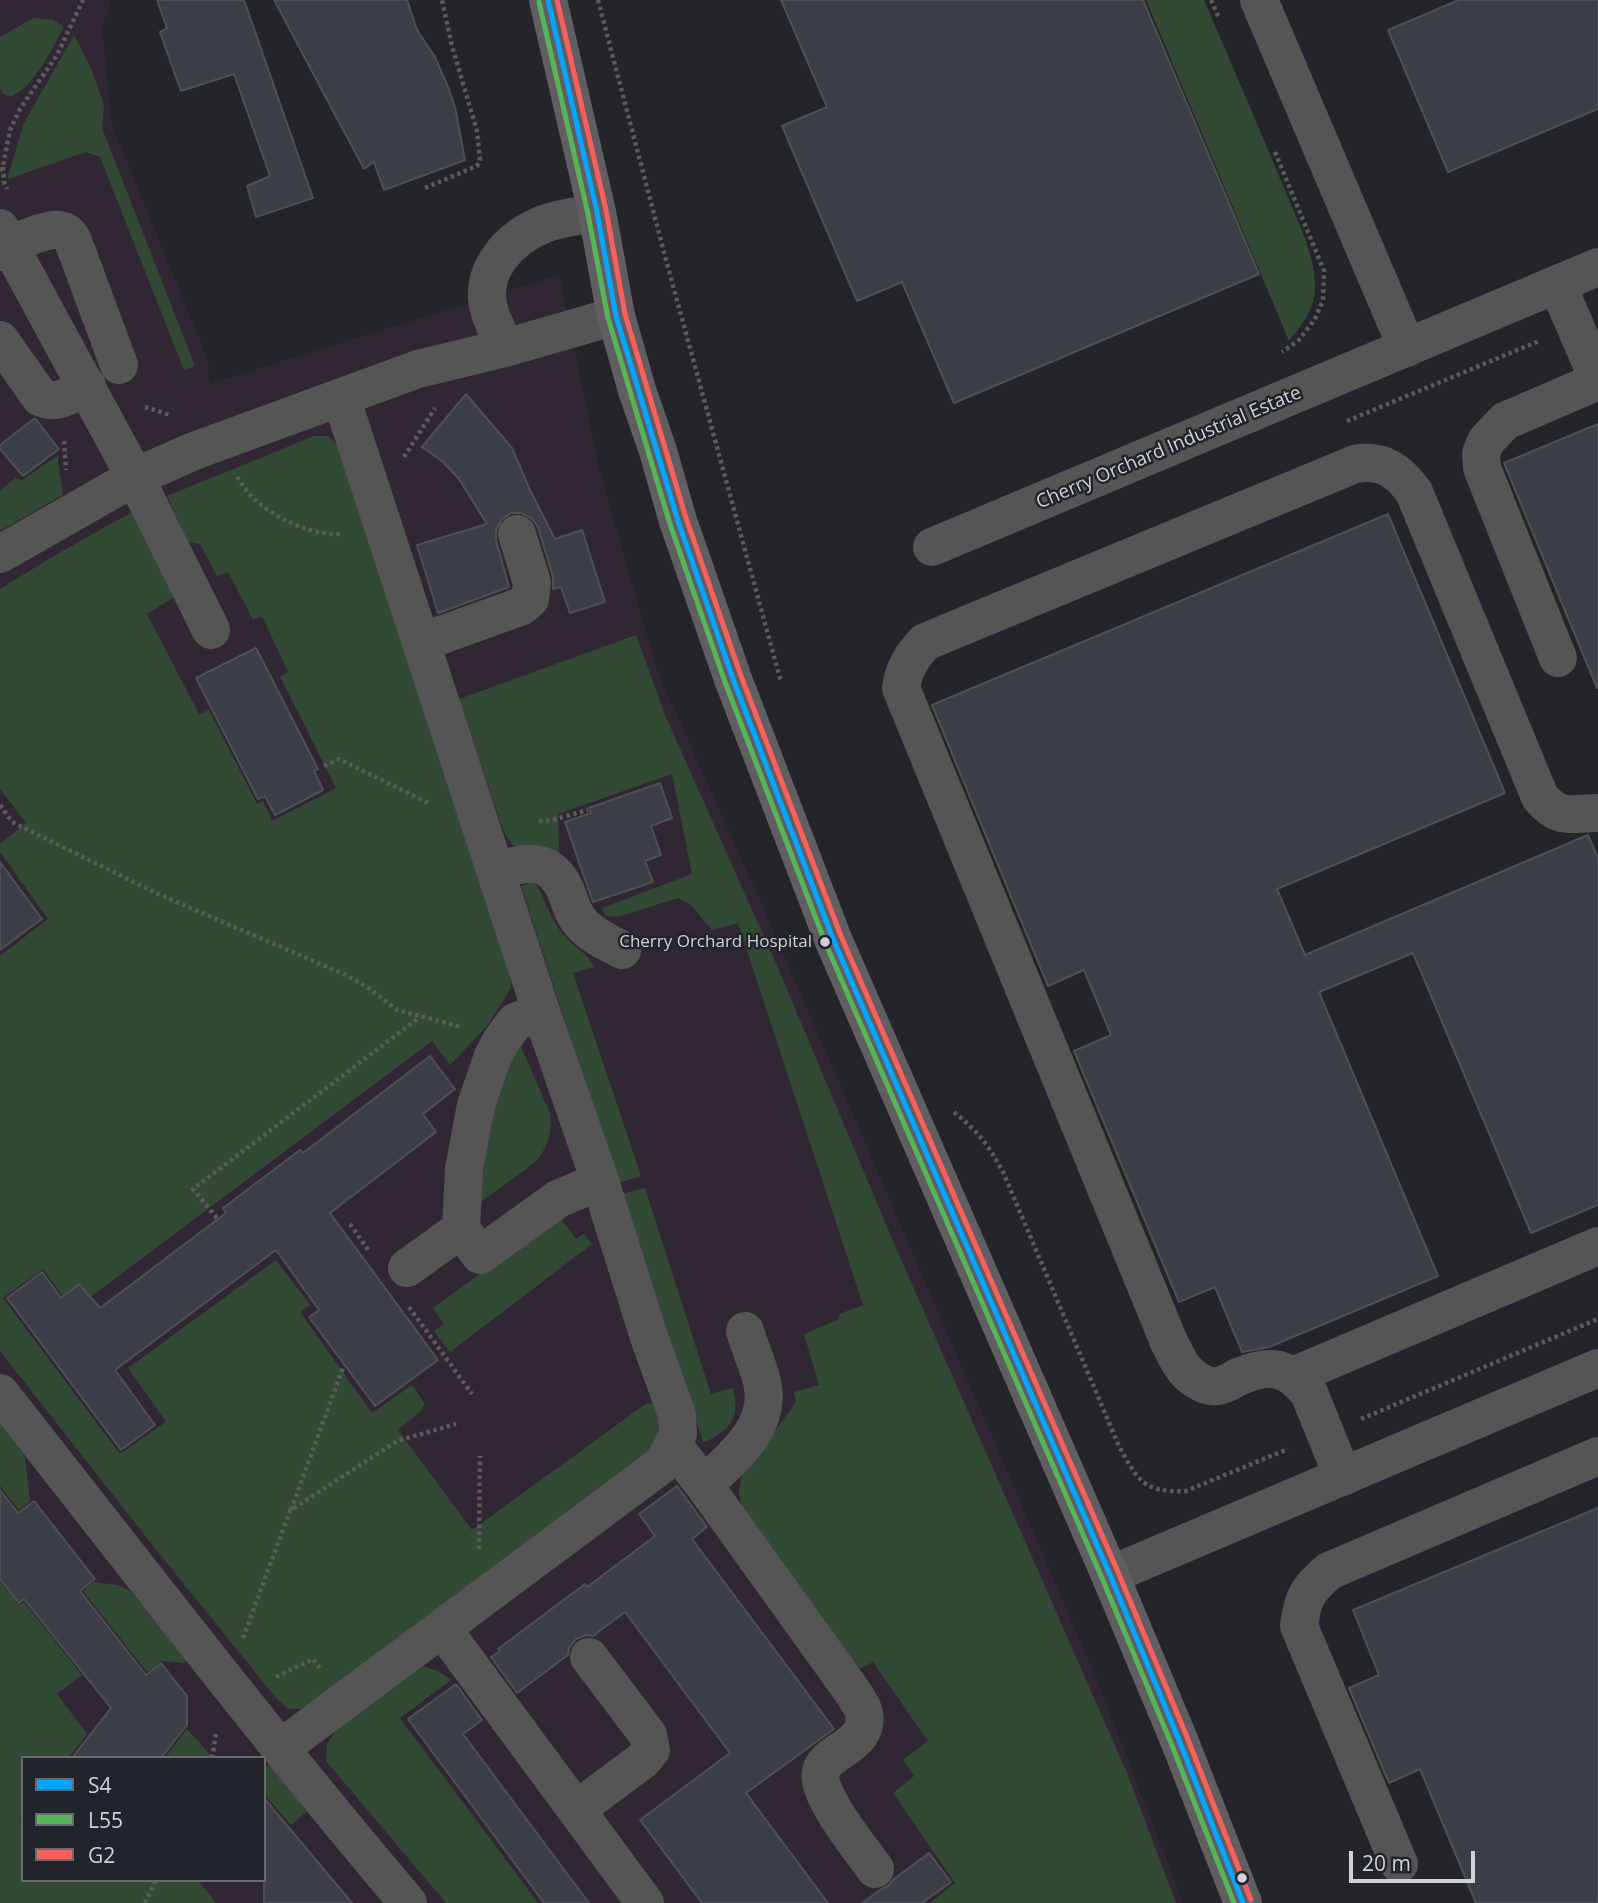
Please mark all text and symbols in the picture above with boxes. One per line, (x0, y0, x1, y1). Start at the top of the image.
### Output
street label: Cherry Orchard Industrial Estate (1033, 382, 1305, 514)
place label: Cherry Orchard Hospital (619, 932, 812, 952)
marker: Cherry Orchard Hospital (818, 935, 832, 949)
legend (21, 1756, 266, 1882)
text: S4 (88, 1771, 112, 1799)
text: L55 (88, 1806, 123, 1834)
scale bar (1353, 1836, 1479, 1880)
text: G2 (88, 1841, 115, 1869)
text: 20 m (1362, 1849, 1411, 1877)
unlabelled marker (1235, 1871, 1249, 1885)

